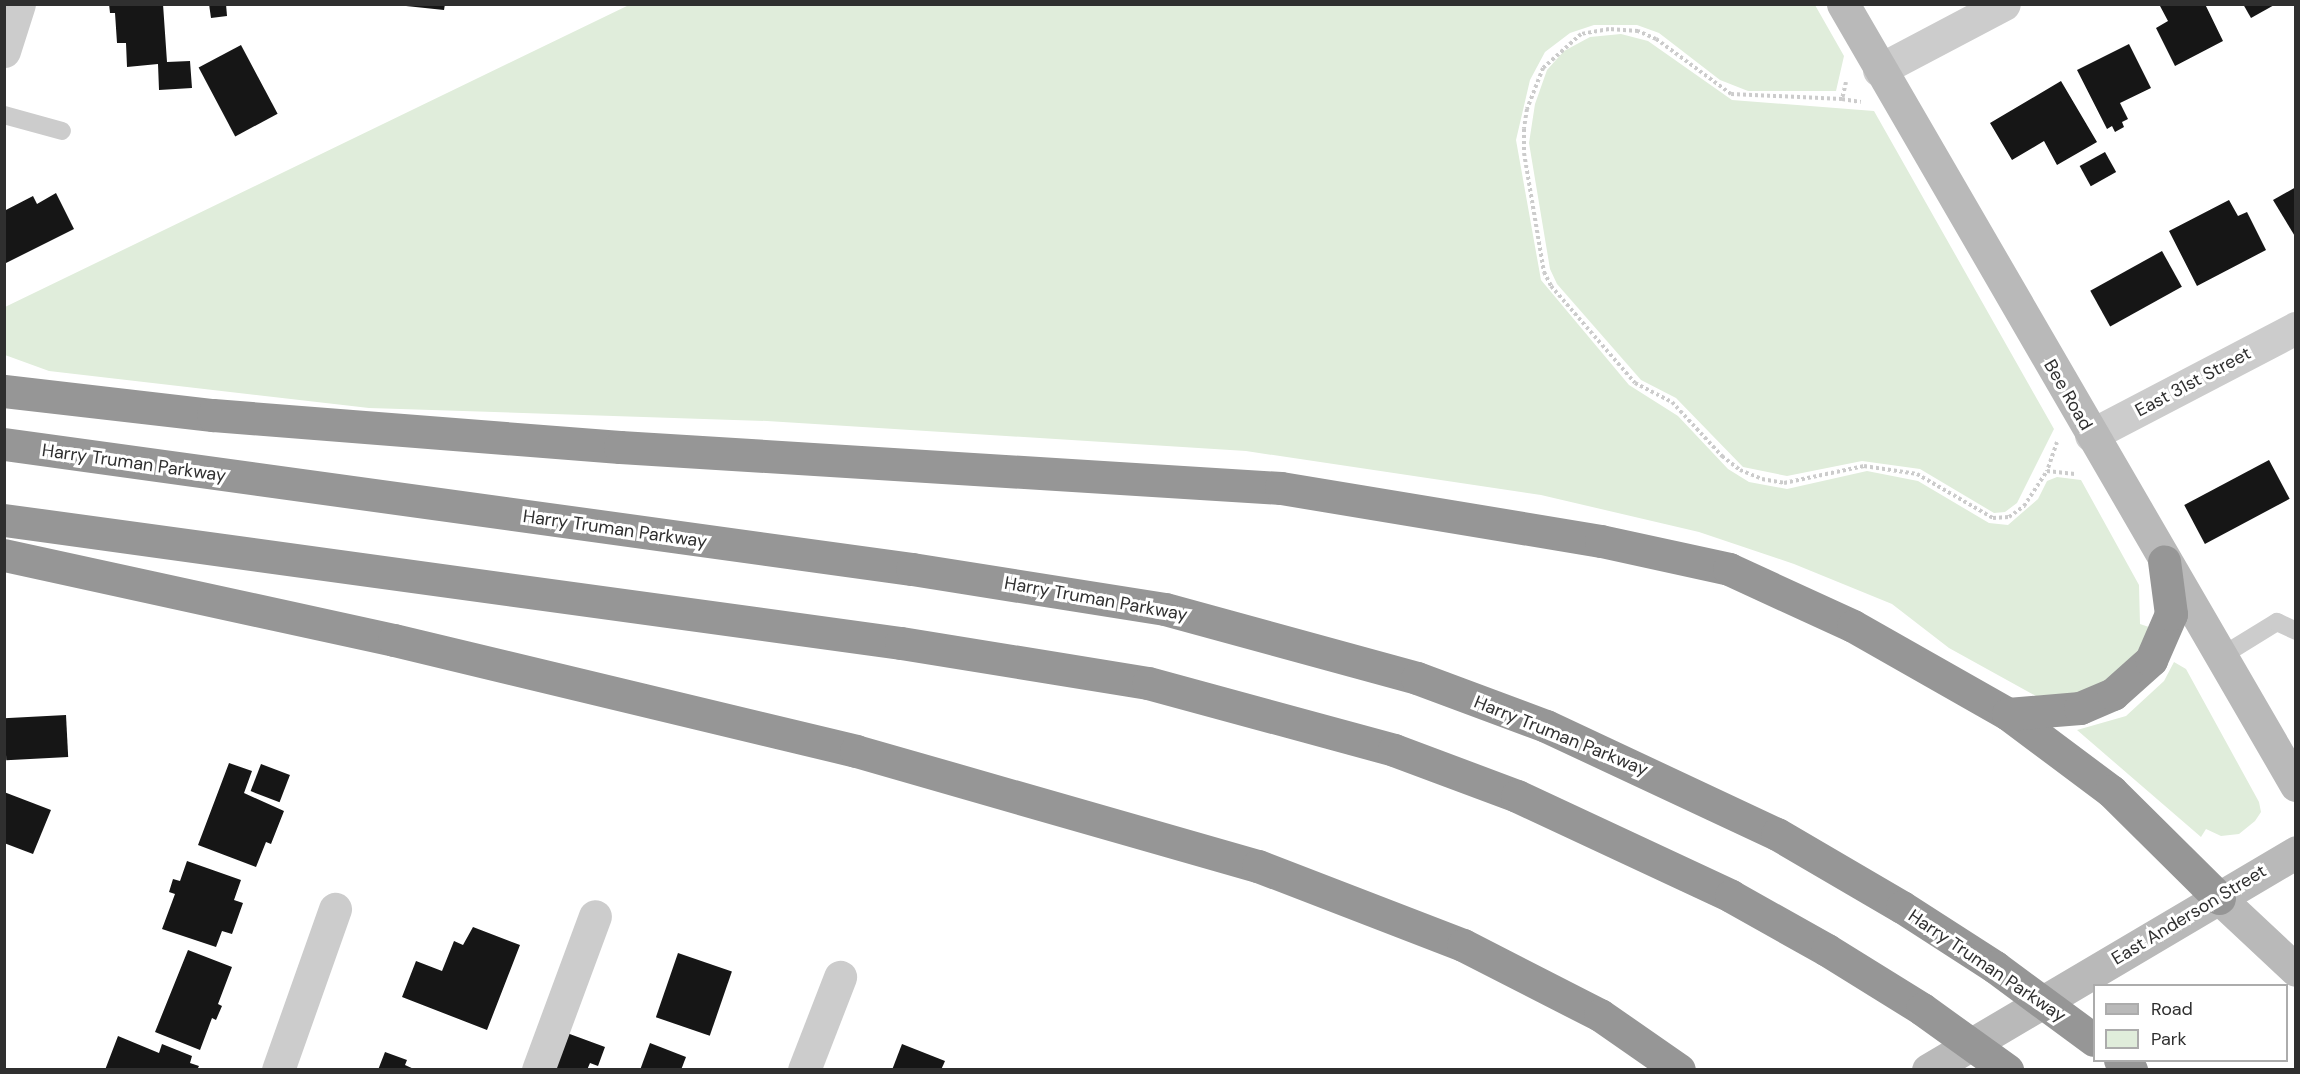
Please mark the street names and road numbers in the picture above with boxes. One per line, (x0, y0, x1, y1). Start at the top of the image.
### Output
street label: East 31st Street (2131, 342, 2255, 422)
street label: Bee Road (2039, 356, 2097, 434)
street label: Harry Truman Parkway (41, 439, 227, 487)
street label: Harry Truman Parkway (522, 505, 708, 553)
street label: Harry Truman Parkway (1003, 572, 1189, 626)
street label: Harry Truman Parkway (1471, 691, 1651, 781)
street label: East Anderson Street (2108, 860, 2270, 970)
street label: Harry Truman Parkway (1904, 905, 2070, 1027)

